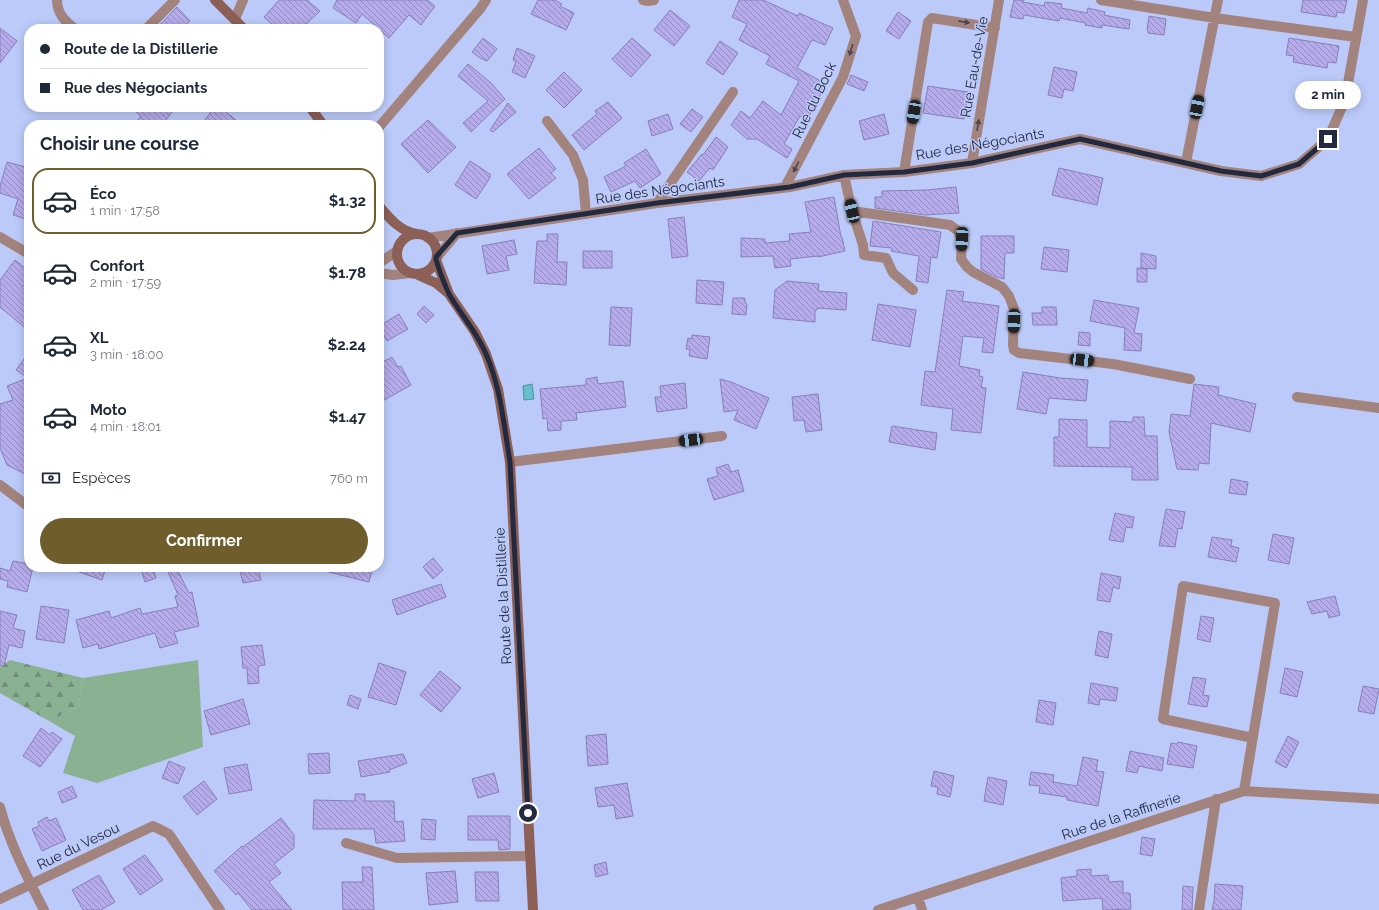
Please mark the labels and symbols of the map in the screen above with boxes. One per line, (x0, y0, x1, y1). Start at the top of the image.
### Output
street label: Rue Eau-de-Vie (957, 15, 991, 119)
one-way arrow (957, 20, 970, 26)
one-way arrow (848, 44, 854, 56)
street label: Rue du Bock (789, 59, 840, 141)
callout: 2 min (1295, 81, 1361, 109)
car (1189, 94, 1205, 120)
car (906, 99, 922, 125)
one-way arrow (976, 119, 982, 131)
street label: Rue des Négociants (914, 125, 1046, 163)
route end (1319, 130, 1337, 148)
one-way arrow (792, 161, 799, 173)
street label: Rue des Négociants (594, 173, 726, 207)
car (843, 198, 861, 224)
car (955, 227, 969, 251)
car (1008, 309, 1020, 333)
car (1069, 353, 1095, 367)
car (678, 433, 704, 447)
street label: Route de la Distillerie (491, 527, 515, 665)
street label: Rue de la Raffinerie (1060, 789, 1182, 843)
route start (519, 804, 537, 822)
street label: Rue du Vesou (34, 819, 122, 873)

